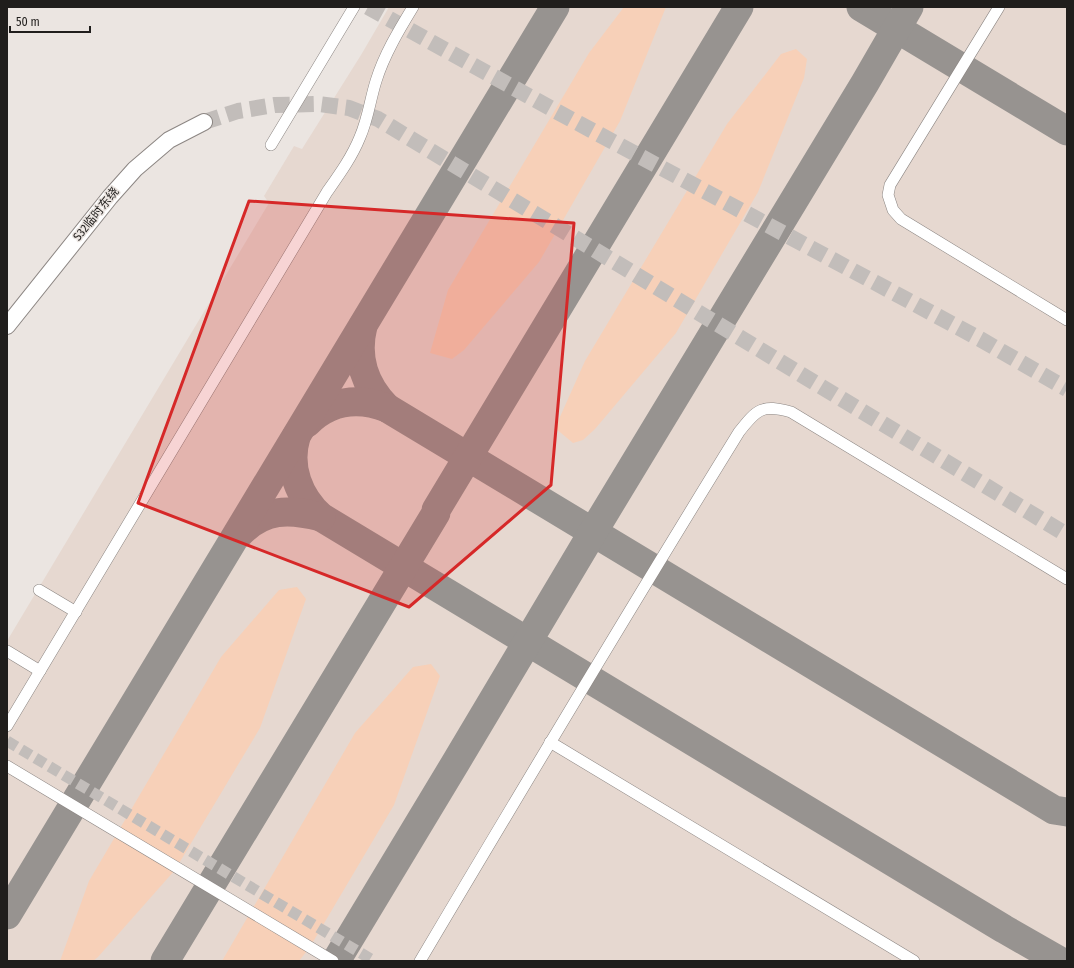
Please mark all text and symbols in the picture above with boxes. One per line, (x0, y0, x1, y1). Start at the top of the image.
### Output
scale bar (10, 8, 90, 34)
text: 50 m (16, 15, 40, 29)
street label: S32临时东绕 (70, 185, 122, 243)

